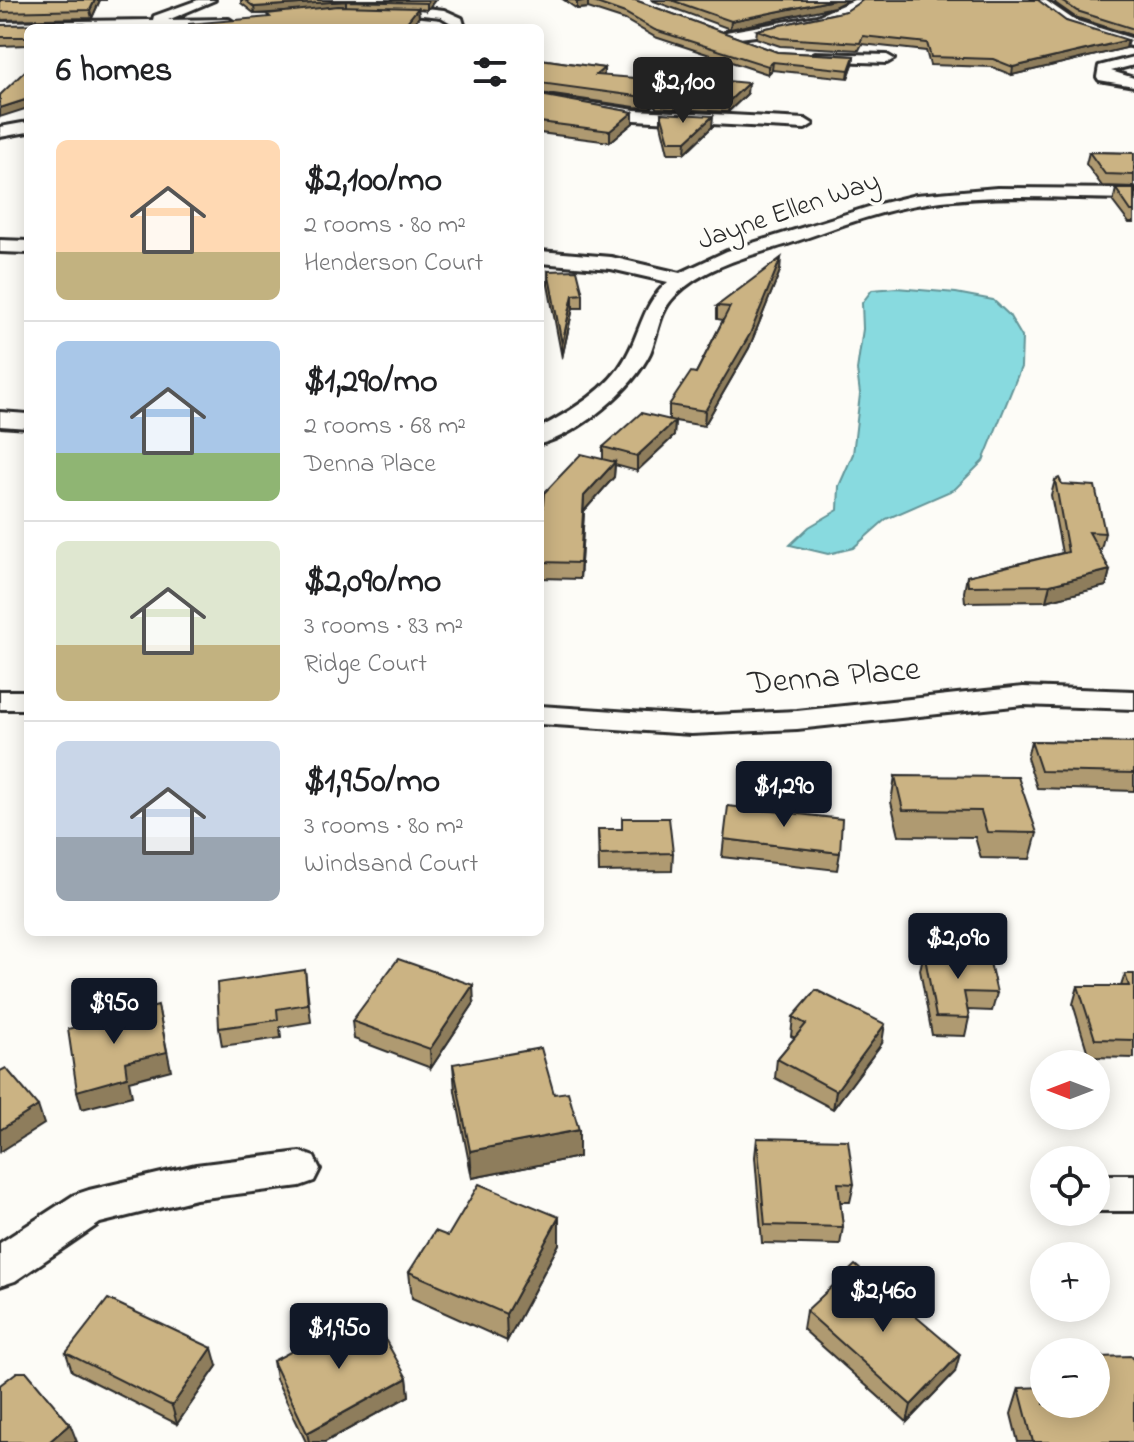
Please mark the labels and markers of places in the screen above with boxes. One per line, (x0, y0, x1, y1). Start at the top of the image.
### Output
pin: $2,100 (618, 57, 748, 125)
pin: $1,290 (719, 761, 849, 829)
pin: $2,090 (893, 913, 1023, 981)
pin: $950 (67, 978, 161, 1046)
pin: $2,460 (818, 1266, 948, 1334)
pin: $1,950 (274, 1303, 404, 1371)

